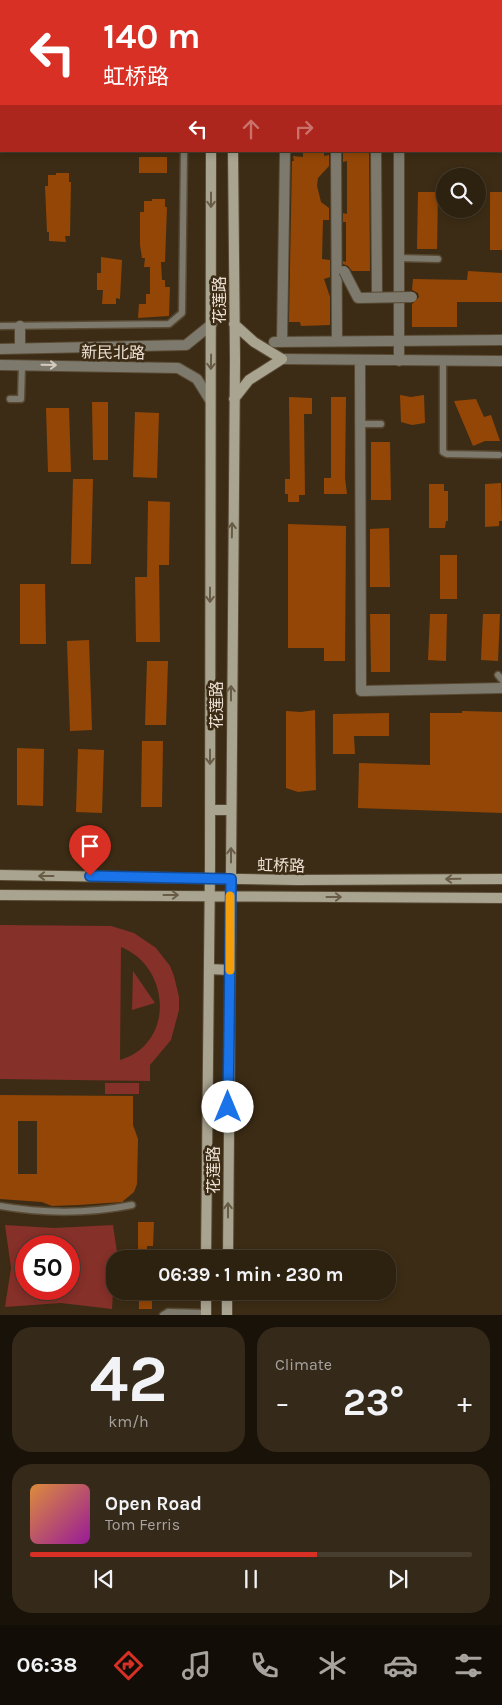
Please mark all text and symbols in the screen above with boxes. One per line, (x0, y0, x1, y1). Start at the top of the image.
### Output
text: 140 m (103, 16, 201, 57)
icon: left (20, 20, 85, 85)
text: 虹桥路 (103, 64, 169, 90)
icon: left (184, 115, 212, 143)
icon: ahead (237, 115, 265, 143)
icon: right (290, 115, 318, 143)
map controls (436, 168, 486, 218)
button: search (436, 168, 486, 218)
one-way arrow (206, 192, 216, 208)
street label: 花莲路 (210, 276, 229, 324)
street label: 新民北路 (81, 342, 145, 363)
one-way arrow (206, 354, 216, 370)
one-way arrow (40, 361, 56, 370)
one-way arrow (227, 522, 237, 538)
one-way arrow (205, 586, 215, 603)
street label: 花莲路 (207, 681, 226, 729)
one-way arrow (226, 685, 236, 701)
one-way arrow (205, 749, 215, 765)
pin (69, 825, 111, 876)
icon: arrive (76, 832, 104, 860)
one-way arrow (226, 847, 236, 864)
street label: 虹桥路 (257, 856, 305, 875)
one-way arrow (38, 871, 54, 881)
one-way arrow (446, 874, 462, 884)
one-way arrow (162, 890, 179, 900)
one-way arrow (325, 892, 341, 902)
position arrow (201, 1080, 253, 1132)
street label: 花莲路 (204, 1146, 223, 1194)
one-way arrow (223, 1202, 233, 1218)
speed limit sign: 50 (15, 1235, 80, 1300)
text: 06:39 · 1 min · 230 m (158, 1264, 344, 1286)
text: 42 (89, 1341, 168, 1417)
text: Climate (275, 1355, 332, 1374)
text: 23° (343, 1380, 404, 1425)
text: − (275, 1386, 290, 1419)
text: + (457, 1386, 472, 1419)
text: km/h (108, 1412, 149, 1431)
text: Open Road (105, 1493, 202, 1515)
text: Tom Ferris (105, 1515, 180, 1534)
icon: previous (90, 1565, 118, 1593)
icon: pause (237, 1565, 265, 1593)
icon: next (384, 1565, 412, 1593)
icon: directions (111, 1648, 146, 1683)
icon: music (179, 1648, 214, 1683)
icon: phone (247, 1648, 282, 1683)
icon: climate (315, 1648, 350, 1683)
icon: car (383, 1648, 418, 1683)
icon: filters (451, 1648, 486, 1683)
text: 06:38 (16, 1652, 78, 1678)

